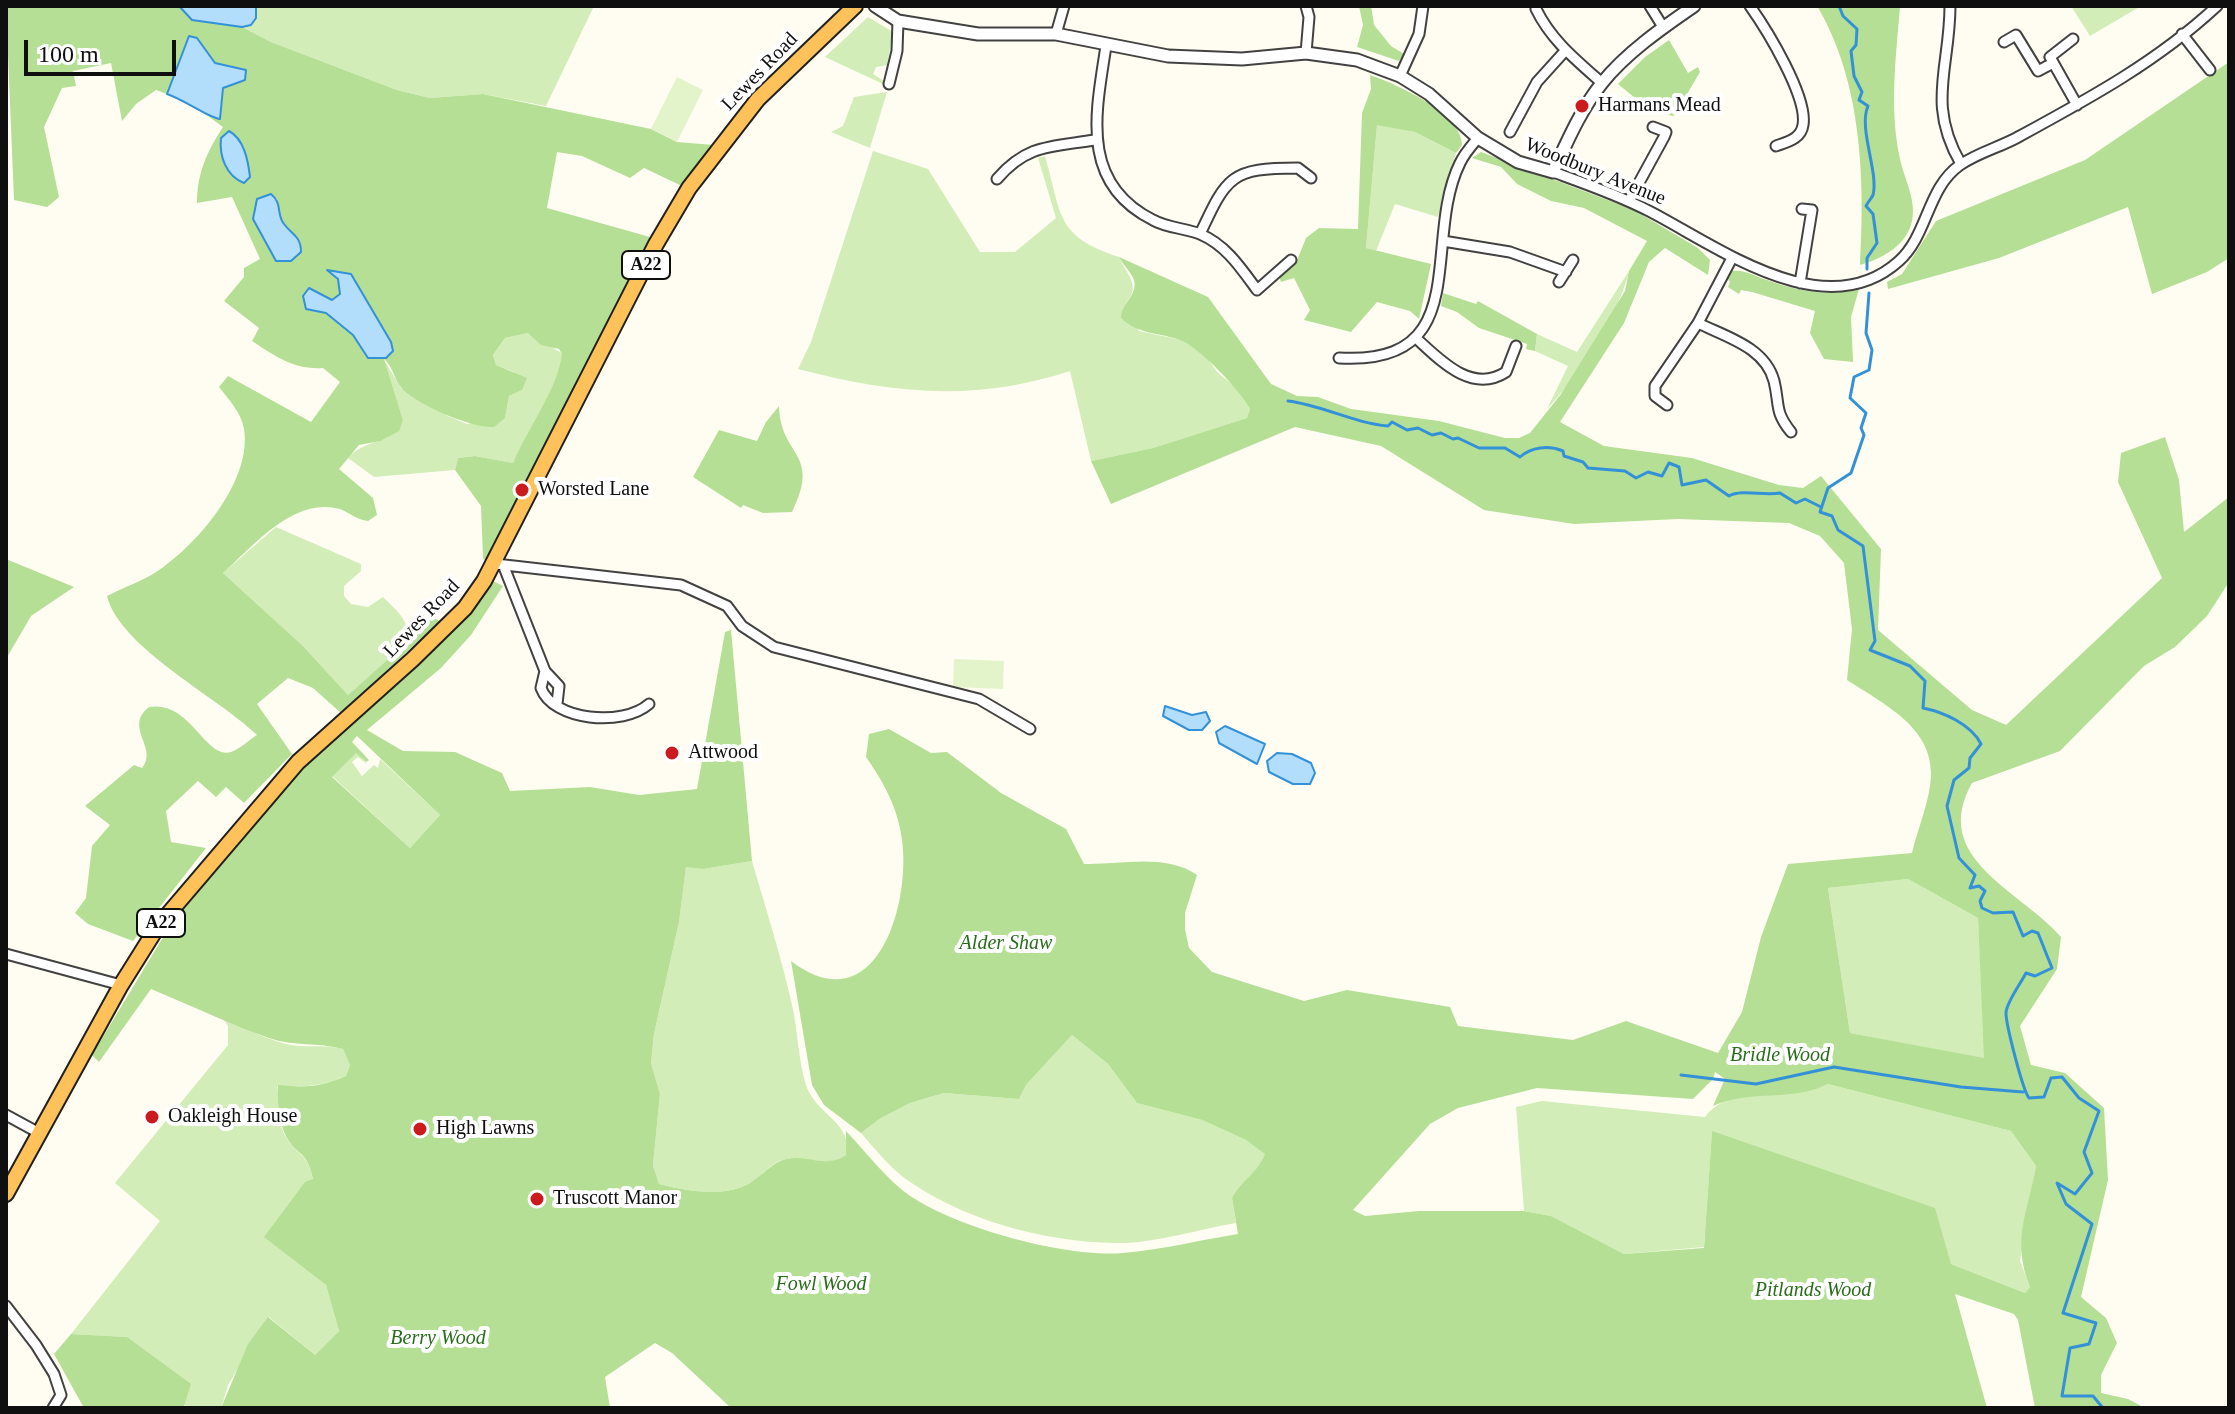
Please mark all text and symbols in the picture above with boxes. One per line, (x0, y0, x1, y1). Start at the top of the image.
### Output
scale bar (28, 24, 180, 74)
street label: Lewes Road (717, 28, 803, 116)
text: 100 m (38, 41, 99, 67)
place label: Harmans Mead (1598, 94, 1721, 118)
marker: Harmans Mead (1573, 97, 1591, 115)
street label: Woodbury Avenue (1521, 133, 1669, 211)
road number: A22 (622, 251, 670, 279)
place label: Worsted Lane (538, 478, 649, 502)
marker: Worsted Lane (513, 481, 531, 499)
street label: Lewes Road (379, 575, 465, 663)
place label: Attwood (688, 741, 758, 765)
marker: Attwood (663, 744, 681, 762)
road number: A22 (137, 909, 185, 937)
park label: Alder Shaw (960, 932, 1052, 956)
park label: Bridle Wood (1730, 1044, 1830, 1068)
place label: Oakleigh House (168, 1105, 297, 1129)
marker: Oakleigh House (143, 1108, 161, 1126)
place label: High Lawns (436, 1117, 534, 1141)
marker: High Lawns (411, 1120, 429, 1138)
place label: Truscott Manor (553, 1187, 677, 1211)
marker: Truscott Manor (528, 1190, 546, 1208)
park label: Fowl Wood (776, 1273, 866, 1297)
park label: Pitlands Wood (1755, 1279, 1871, 1303)
park label: Berry Wood (390, 1327, 486, 1351)

